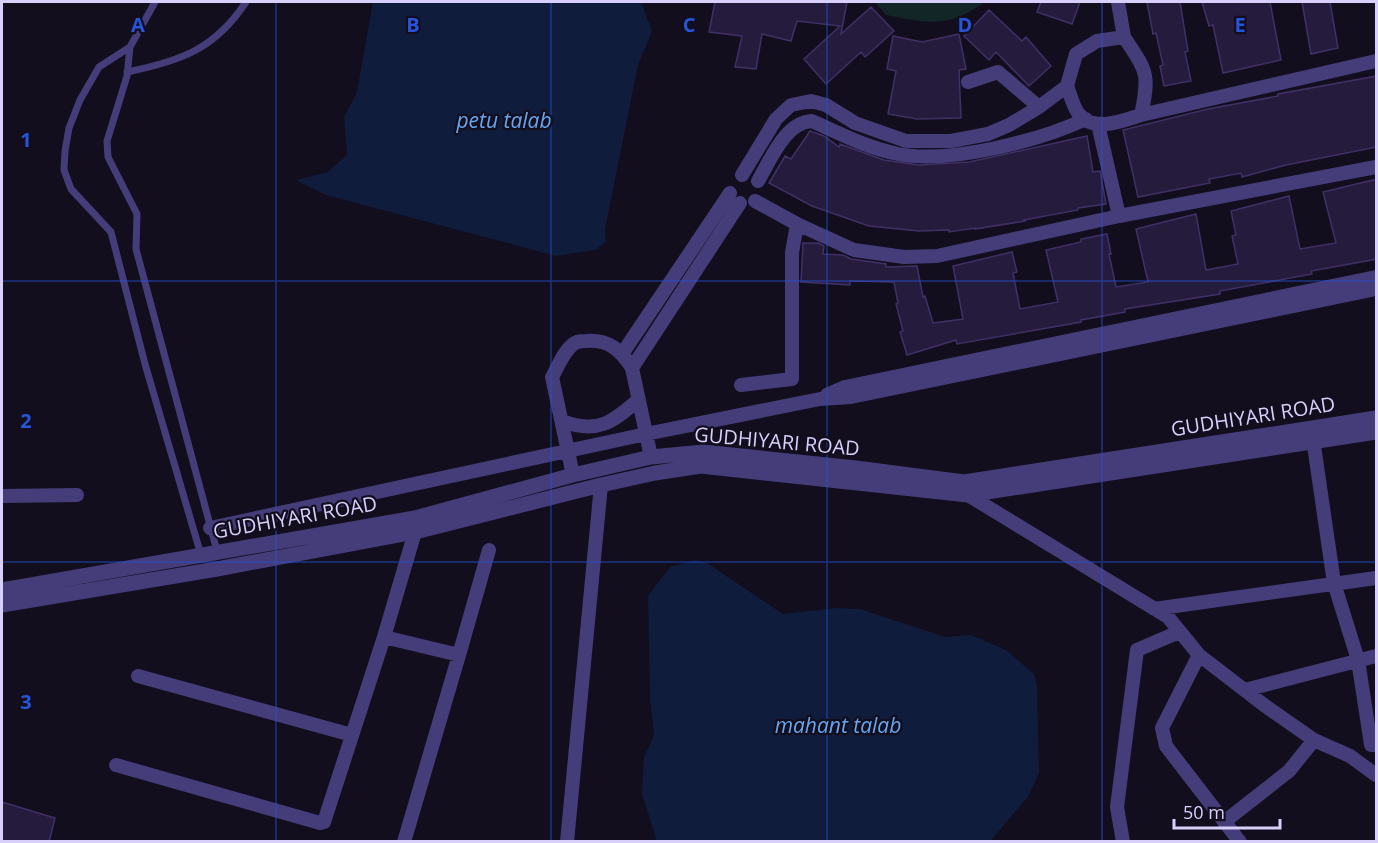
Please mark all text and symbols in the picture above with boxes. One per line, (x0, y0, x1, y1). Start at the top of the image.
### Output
text: A (131, 11, 145, 38)
text: B (406, 11, 420, 38)
text: C (683, 11, 696, 38)
text: D (958, 11, 972, 38)
text: E (1234, 11, 1246, 38)
water label: petu talab (455, 106, 552, 134)
text: 1 (20, 126, 32, 153)
street label: GUDHIYARI ROAD (1169, 390, 1337, 442)
text: 2 (20, 407, 32, 434)
street label: GUDHIYARI ROAD (693, 420, 861, 462)
street label: GUDHIYARI ROAD (211, 489, 379, 545)
text: 3 (20, 688, 32, 715)
water label: mahant talab (775, 711, 901, 739)
scale bar (1174, 792, 1280, 830)
text: 50 m (1183, 800, 1225, 824)

